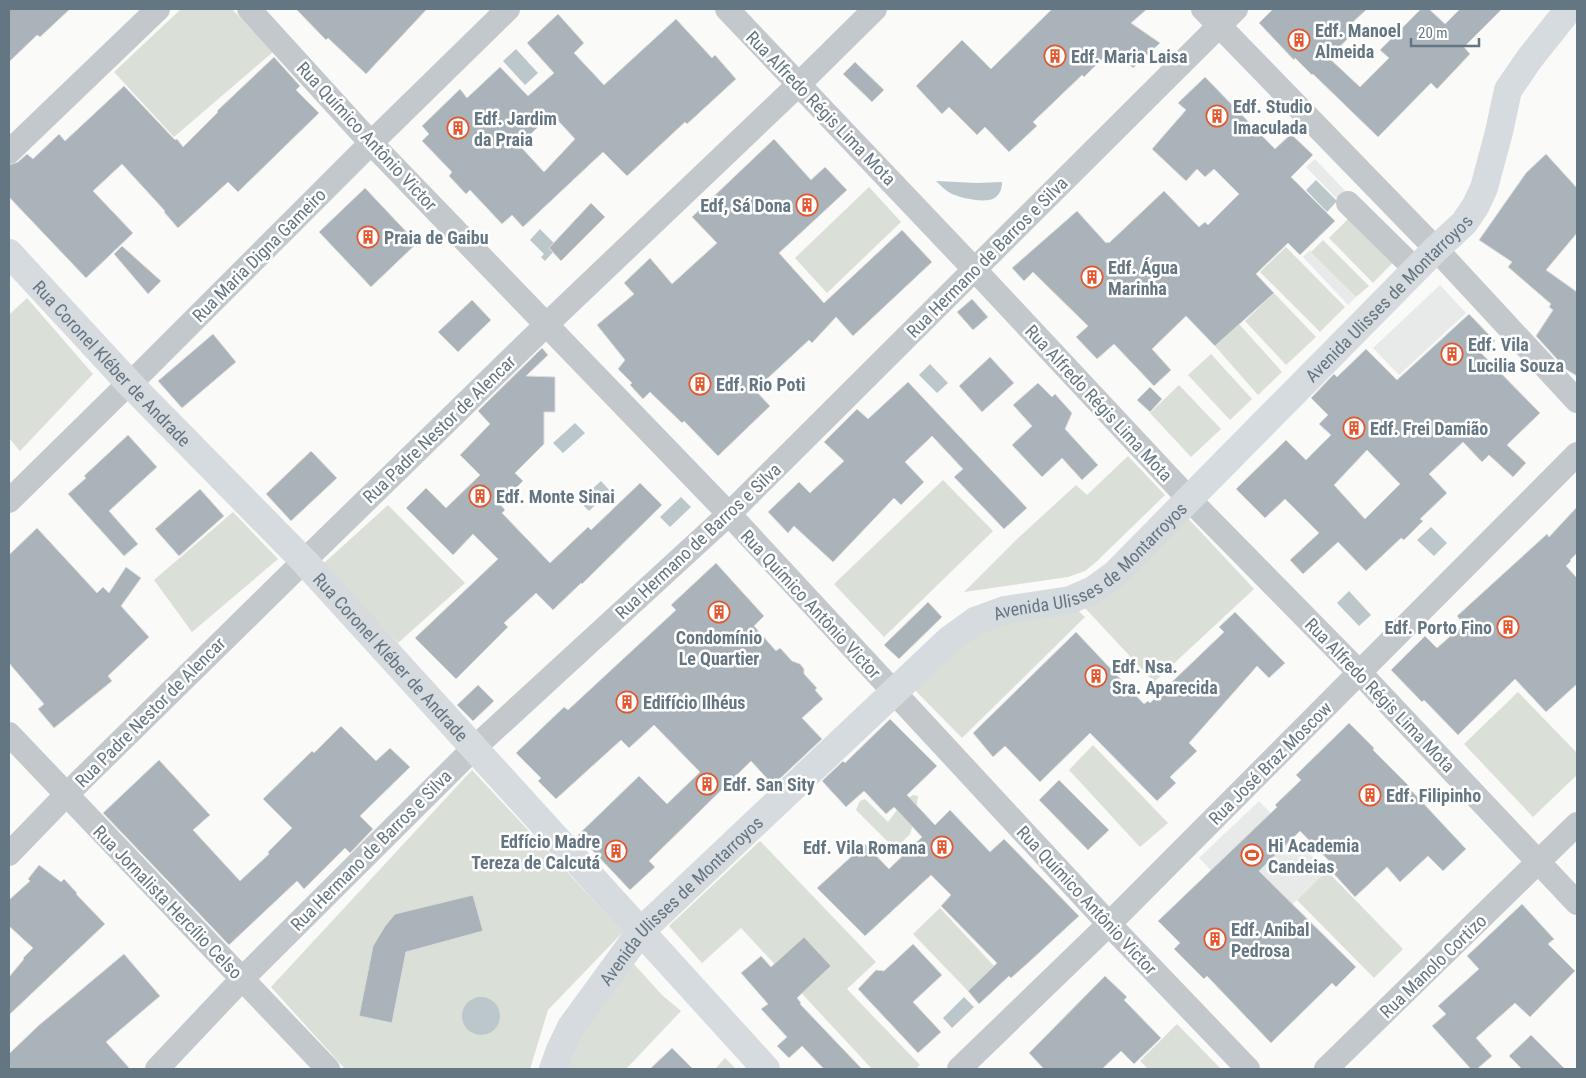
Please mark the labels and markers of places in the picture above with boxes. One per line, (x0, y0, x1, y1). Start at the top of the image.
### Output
place label: Edf. Manoel Almeida (1315, 20, 1401, 62)
building icon: Edf. Manoel Almeida (1287, 28, 1311, 52)
building icon: Edf. Maria Laisa (1043, 44, 1067, 68)
place label: Edf. Maria Laisa (1071, 46, 1187, 67)
place label: Edf. Studio Imaculada (1233, 96, 1312, 138)
building icon: Edf. Studio Imaculada (1205, 104, 1229, 128)
place label: Edf. Jardim da Praia (474, 108, 557, 150)
building icon: Edf. Jardim da Praia (446, 116, 470, 140)
building icon: Edf, Sá Dona (795, 193, 819, 217)
place label: Edf, Sá Dona (700, 195, 791, 216)
building icon: Praia de Gaibu (356, 225, 380, 249)
place label: Praia de Gaibu (384, 227, 489, 248)
place label: Edf. Água Marinha (1108, 257, 1178, 299)
building icon: Edf. Água Marinha (1080, 265, 1104, 289)
place label: Edf. Vila Lucilia Souza (1468, 334, 1564, 376)
building icon: Edf. Vila Lucilia Souza (1440, 342, 1464, 366)
building icon: Edf. Rio Poti (688, 372, 712, 396)
place label: Edf. Rio Poti (716, 374, 806, 395)
building icon: Edf. Frei Damião (1342, 416, 1366, 440)
place label: Edf. Frei Damião (1370, 418, 1488, 439)
building icon: Edf. Monte Sinai (468, 484, 492, 508)
place label: Edf. Monte Sinai (496, 486, 615, 507)
building icon: Condomínio Le Quartier (707, 600, 731, 624)
building icon: Edf. Porto Fino (1496, 615, 1520, 639)
place label: Edf. Porto Fino (1384, 617, 1492, 638)
place label: Condomínio Le Quartier (676, 627, 762, 669)
place label: Edf. Nsa. Sra. Aparecida (1112, 656, 1218, 698)
building icon: Edf. Nsa. Sra. Aparecida (1084, 664, 1108, 688)
building icon: Edifício Ilhéus (615, 690, 639, 714)
place label: Edifício Ilhéus (643, 692, 746, 713)
building icon: Edf. San Sity (695, 772, 719, 796)
place label: Edf. San Sity (723, 774, 815, 795)
building icon: Edf. Filipinho (1358, 783, 1382, 807)
place label: Edf. Filipinho (1386, 785, 1481, 806)
place label: Edfício Madre Tereza de Calcutá (471, 831, 600, 873)
building icon: Edf. Vila Romana (930, 835, 954, 859)
place label: Hi Academia Candeias (1268, 835, 1359, 877)
place label: Edf. Vila Romana (803, 837, 926, 858)
building icon: Edfício Madre Tereza de Calcutá (604, 839, 628, 863)
sports icon: Hi Academia Candeias (1240, 843, 1264, 867)
place label: Edf. Anibal Pedrosa (1231, 919, 1310, 961)
building icon: Edf. Anibal Pedrosa (1203, 927, 1227, 951)

